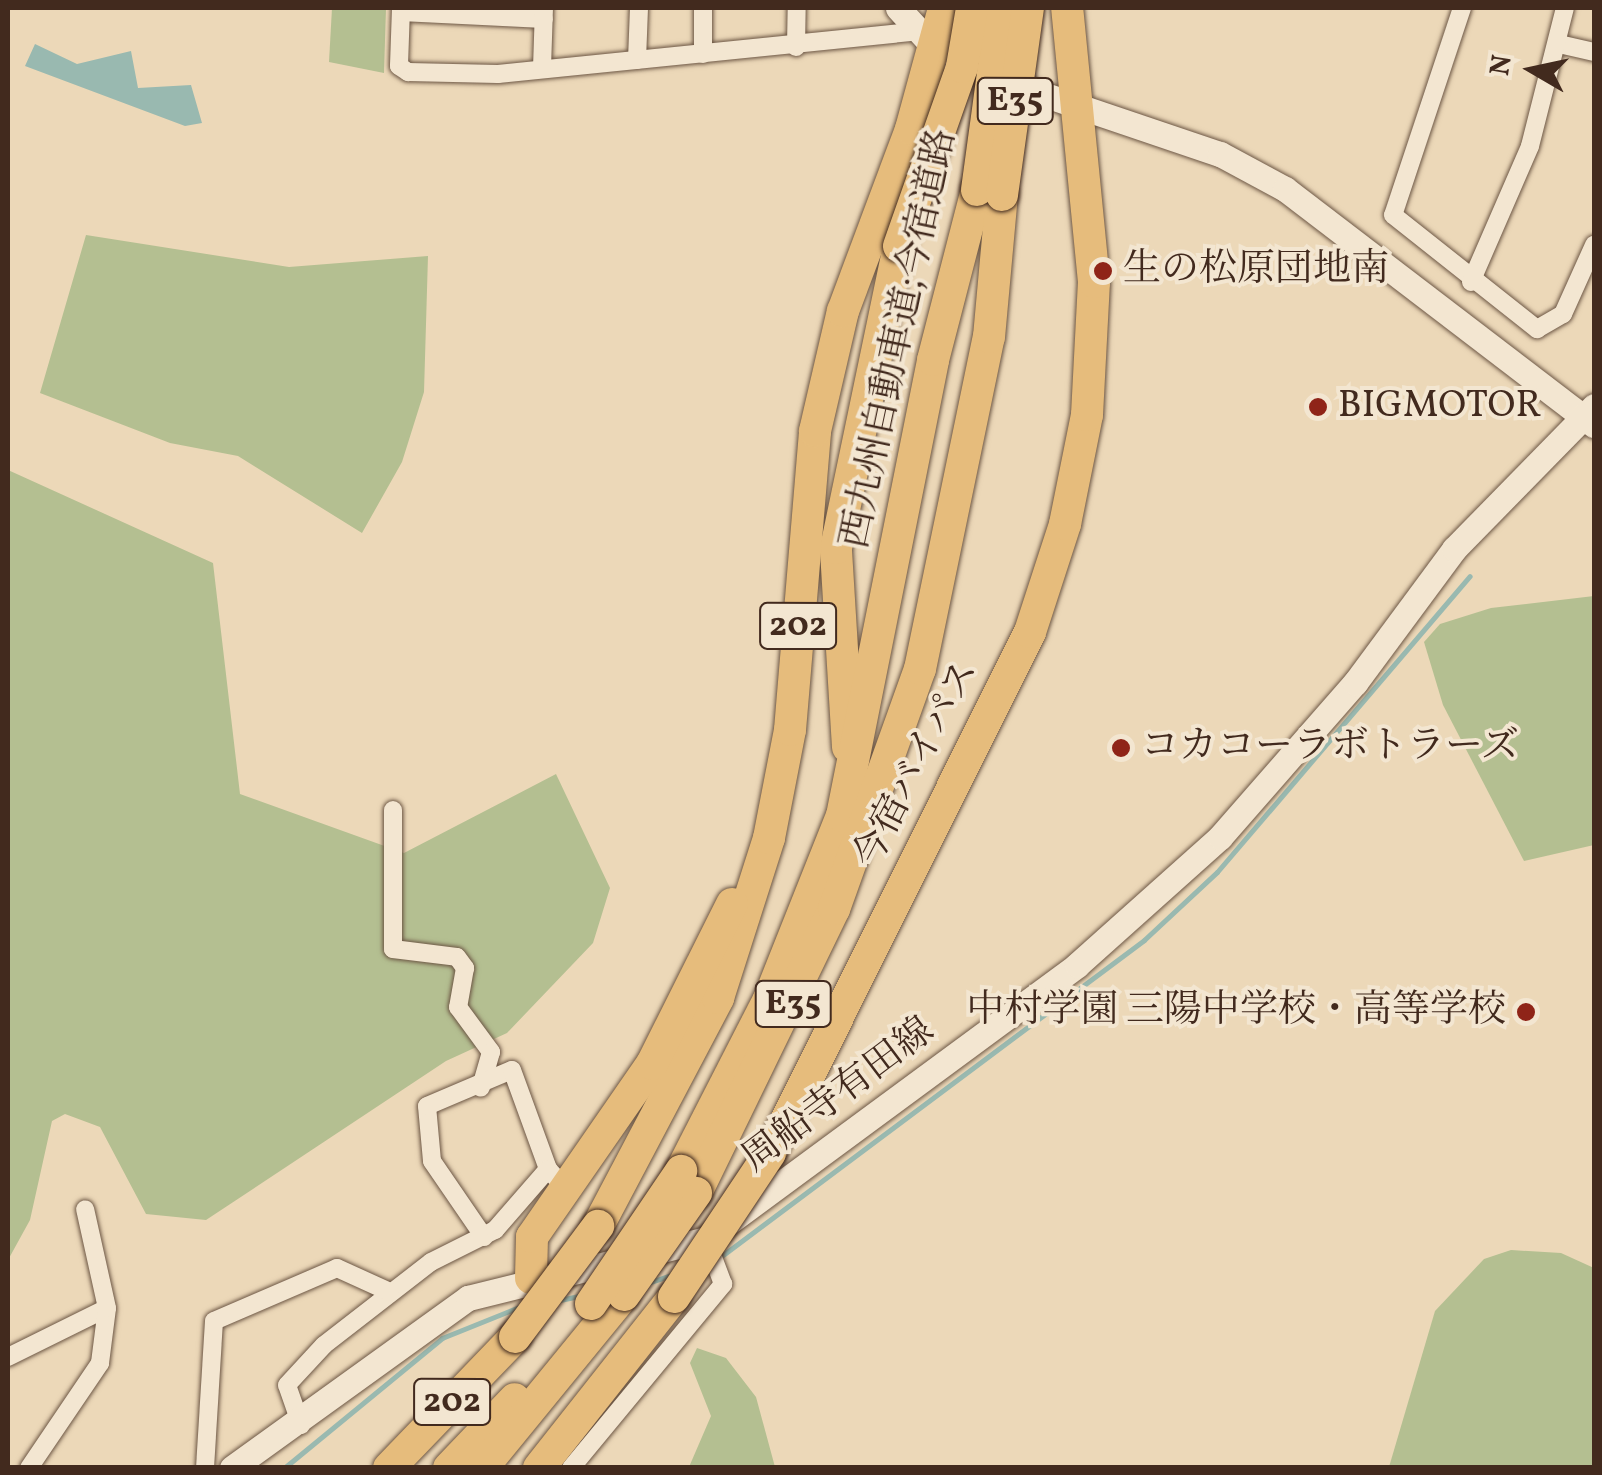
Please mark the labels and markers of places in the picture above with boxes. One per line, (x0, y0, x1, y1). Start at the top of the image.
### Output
place label: 生の松原団地南 (1123, 248, 1389, 294)
marker: 生の松原団地南 (1092, 260, 1114, 282)
place label: BIGMOTOR (1338, 384, 1541, 430)
marker: BIGMOTOR (1307, 396, 1329, 418)
place label: コカコーラボトラーズ (1141, 725, 1521, 771)
marker: コカコーラボトラーズ (1110, 737, 1132, 759)
place label: 中村学園 三陽中学校・高等学校 (966, 989, 1506, 1035)
marker: 中村学園 三陽中学校・高等学校 (1515, 1001, 1537, 1023)

